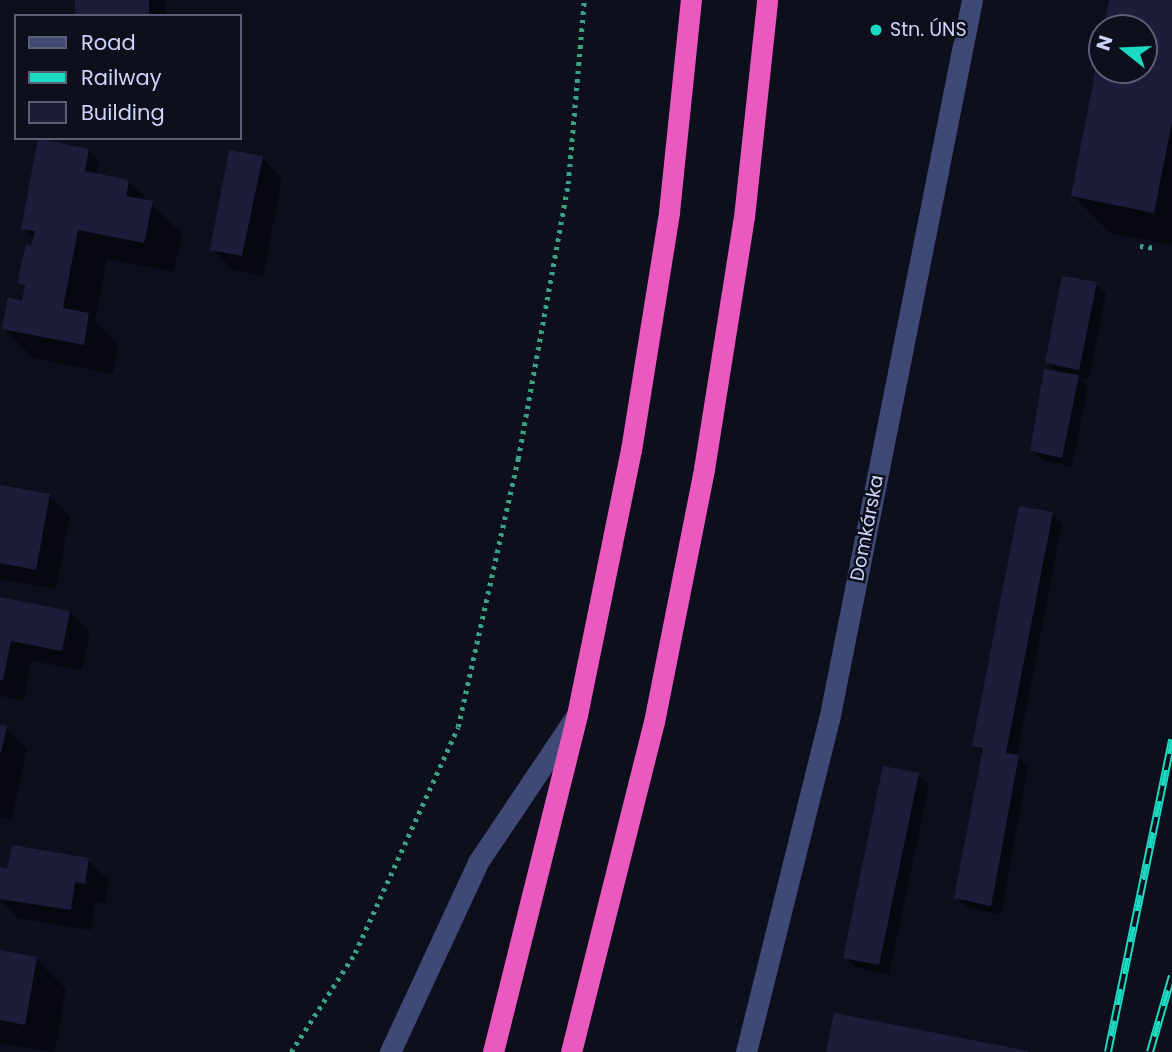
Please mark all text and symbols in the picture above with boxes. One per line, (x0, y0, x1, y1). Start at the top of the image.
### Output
legend (14, 14, 242, 140)
north arrow (1088, 14, 1158, 84)
place label: Stn. ÚNS (890, 19, 967, 41)
marker: Stn. ÚNS (868, 22, 884, 38)
text: Road (81, 28, 136, 57)
text: N (1089, 32, 1120, 54)
text: Railway (81, 63, 162, 92)
text: Building (81, 98, 165, 127)
street label: Domkárska (846, 473, 888, 583)

